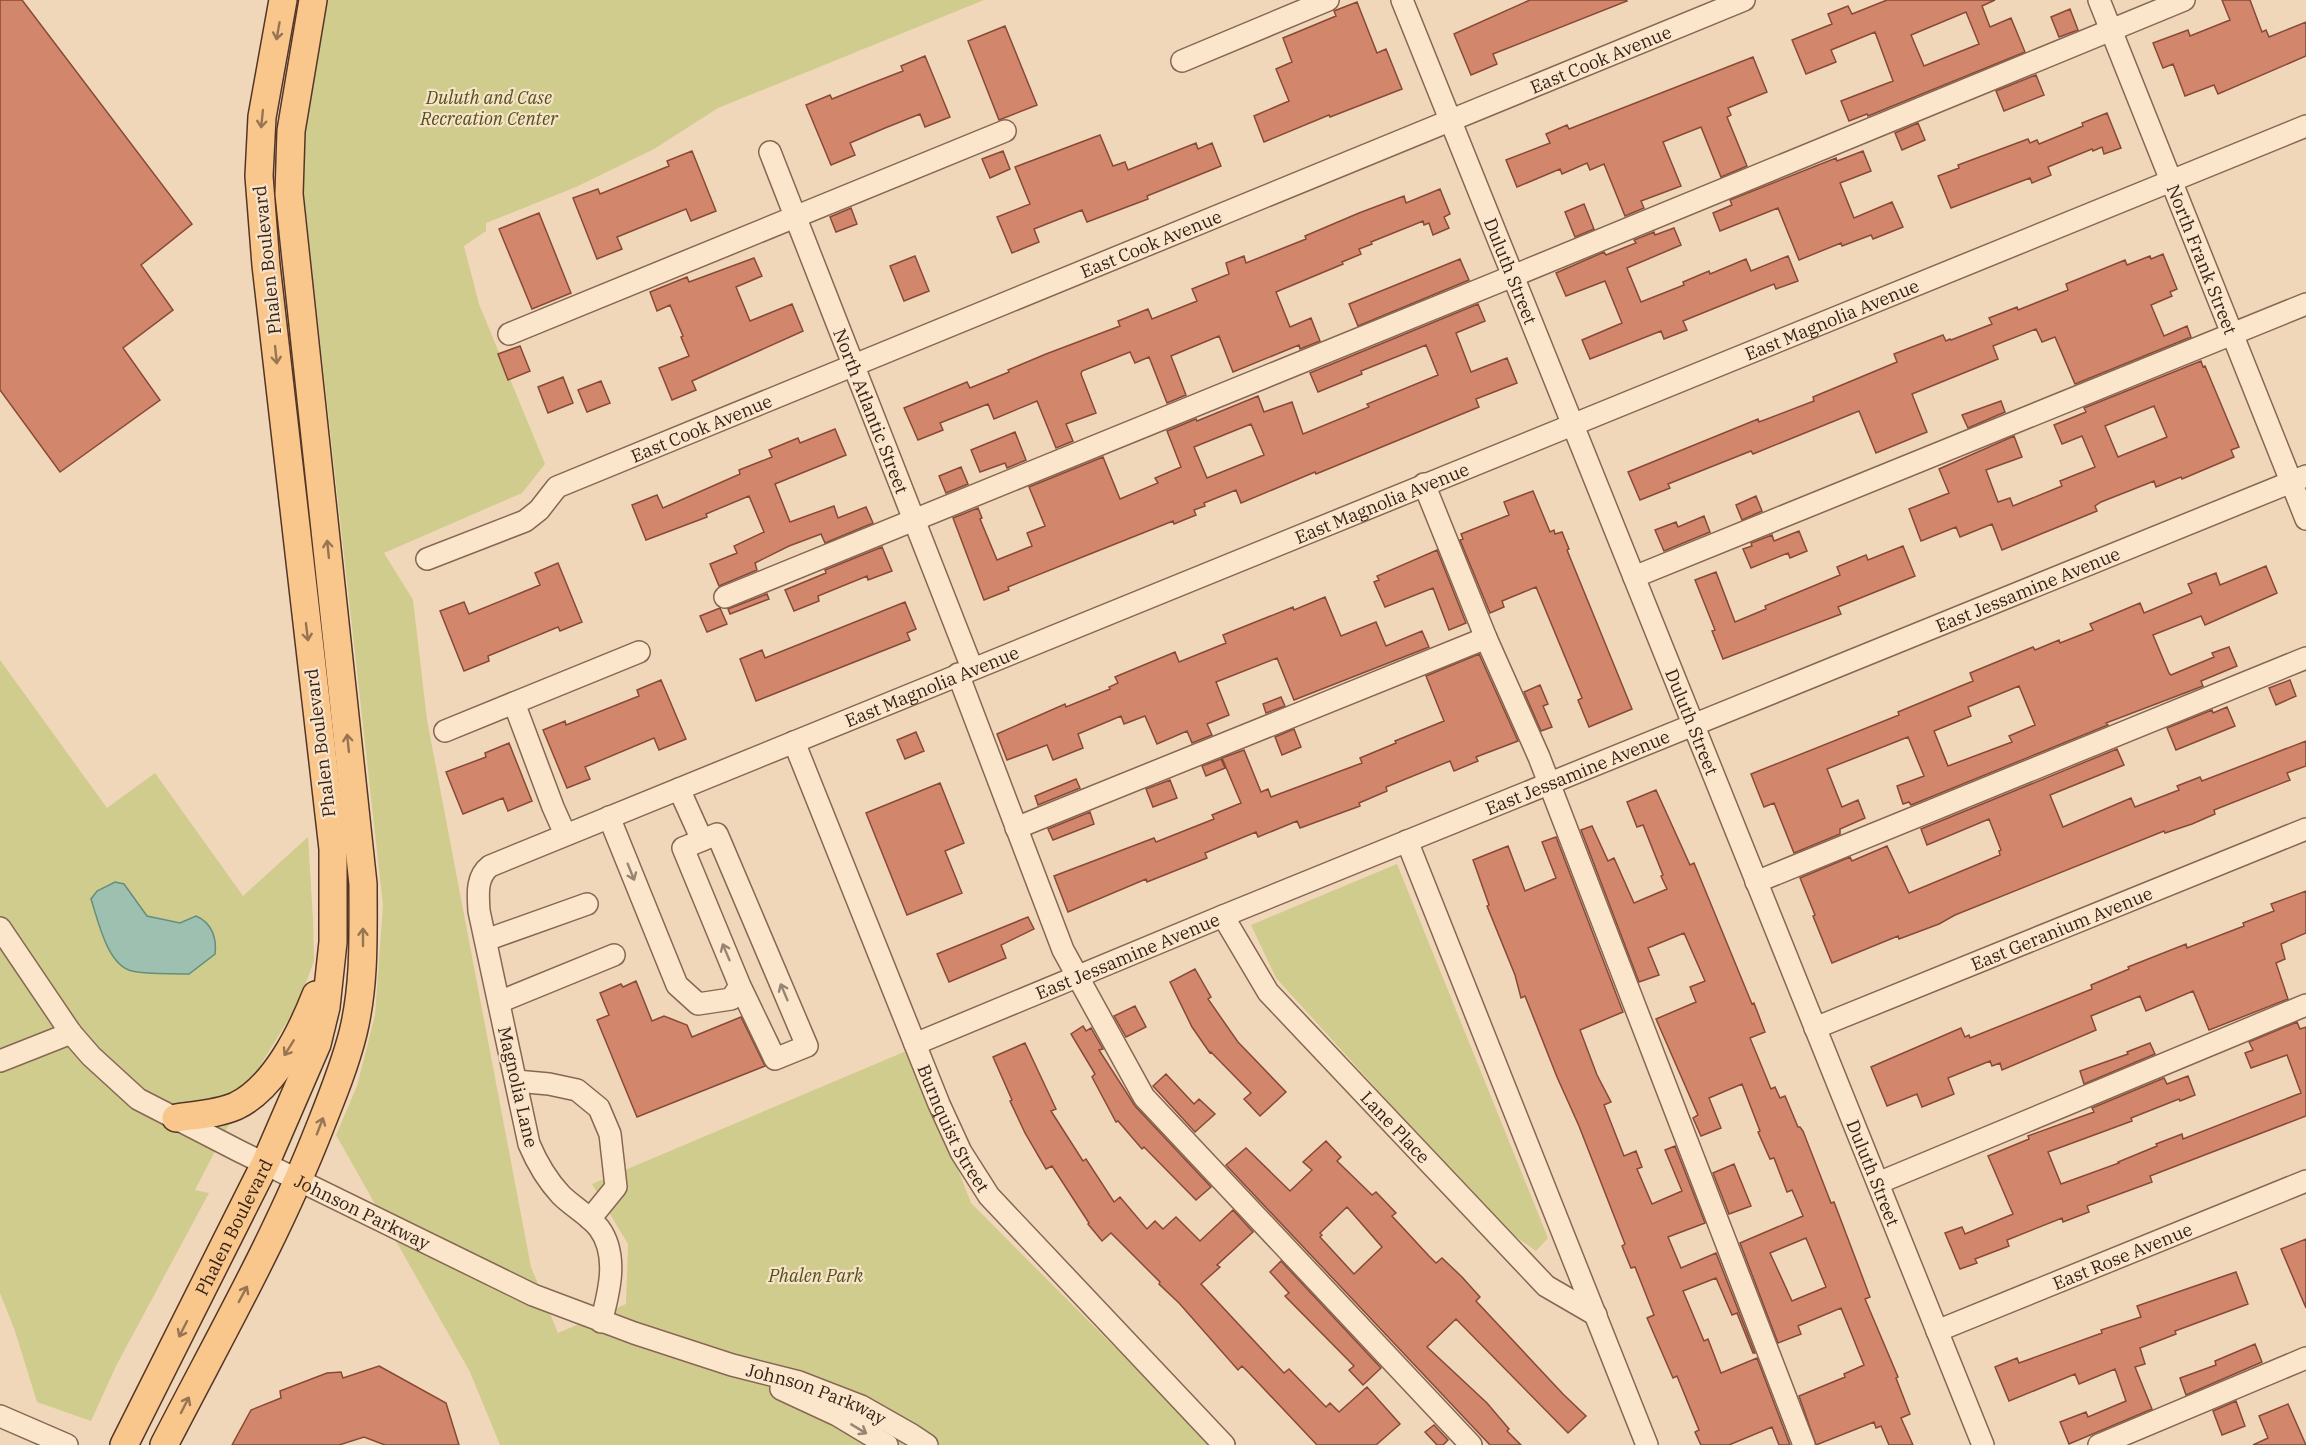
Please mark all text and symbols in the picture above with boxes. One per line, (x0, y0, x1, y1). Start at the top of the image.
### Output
one-way arrow (272, 20, 283, 40)
street label: East Cook Avenue (1526, 20, 1675, 98)
park label: Duluth and Case Recreation Center (419, 86, 559, 130)
one-way arrow (256, 109, 267, 128)
street label: North Frank Street (2162, 181, 2243, 337)
street label: Phalen Boulevard (248, 184, 286, 336)
street label: East Cook Avenue (1077, 204, 1225, 283)
street label: Duluth Street (1479, 214, 1543, 328)
street label: East Magnolia Avenue (1741, 274, 1922, 365)
street label: North Atlantic Street (829, 325, 914, 497)
one-way arrow (271, 345, 282, 364)
street label: East Cook Avenue (627, 389, 775, 467)
street label: East Magnolia Avenue (1291, 457, 1472, 548)
one-way arrow (322, 540, 333, 560)
street label: East Jessamine Avenue (1932, 541, 2123, 637)
one-way arrow (302, 622, 313, 642)
street label: East Magnolia Avenue (841, 640, 1022, 732)
street label: Duluth Street (1661, 665, 1724, 778)
street label: Phalen Boulevard (299, 667, 341, 819)
street label: East Jessamine Avenue (1482, 724, 1673, 820)
one-way arrow (342, 734, 353, 754)
one-way arrow (626, 862, 637, 880)
street label: East Geranium Avenue (1967, 881, 2156, 975)
street label: East Jessamine Avenue (1032, 907, 1223, 1004)
one-way arrow (357, 928, 369, 948)
one-way arrow (720, 943, 731, 961)
one-way arrow (778, 983, 789, 1002)
street label: Magnolia Lane (493, 1024, 543, 1150)
one-way arrow (283, 1040, 295, 1056)
street label: Burnquist Street (913, 1061, 995, 1196)
street label: Lane Place (1356, 1086, 1435, 1168)
street label: Duluth Street (1842, 1116, 1905, 1229)
one-way arrow (316, 1117, 327, 1136)
street label: Phalen Boulevard (190, 1155, 277, 1299)
street label: Johnson Parkway (291, 1169, 434, 1255)
street label: East Rose Avenue (2049, 1217, 2195, 1294)
park label: Phalen Park (768, 1264, 864, 1287)
one-way arrow (237, 1286, 249, 1304)
one-way arrow (176, 1319, 188, 1337)
street label: Johnson Parkway (744, 1358, 891, 1430)
one-way arrow (179, 1397, 191, 1414)
one-way arrow (850, 1423, 867, 1435)

